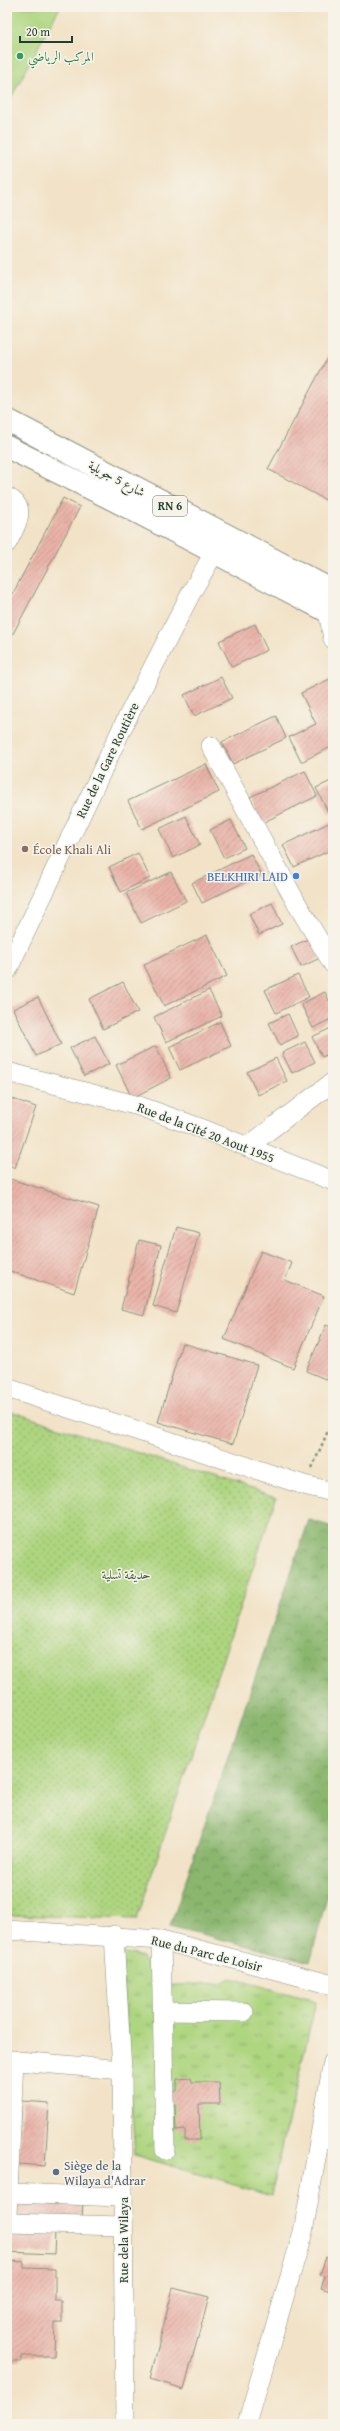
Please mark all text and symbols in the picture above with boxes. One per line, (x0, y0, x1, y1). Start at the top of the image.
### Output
scale bar (20, 18, 72, 44)
text: 20 m (26, 23, 50, 40)
place label: المركب الرياضي (28, 47, 94, 69)
marker: المركب الرياضي (15, 51, 25, 61)
street label: شارع 5 جويلية (84, 455, 149, 503)
road number: RN 6 (153, 496, 187, 516)
street label: Rue de la Gare Routière (71, 699, 144, 821)
place label: École Khali Ali (33, 840, 111, 859)
marker: École Khali Ali (20, 844, 30, 854)
place label: BELKHIRI LAID (207, 867, 288, 886)
marker: BELKHIRI LAID (291, 871, 301, 881)
street label: Rue de la Cité 20 Aout 1955 (134, 1097, 277, 1167)
park label: حديقة تسلية (101, 1565, 151, 1584)
street label: Rue du Parc de Loisir (149, 1930, 265, 1977)
place label: Siège de la Wilaya d'Adrar (64, 2156, 146, 2190)
marker: Siège de la Wilaya d'Adrar (51, 2167, 61, 2177)
street label: Rue dela Wilaya (114, 2196, 133, 2283)

